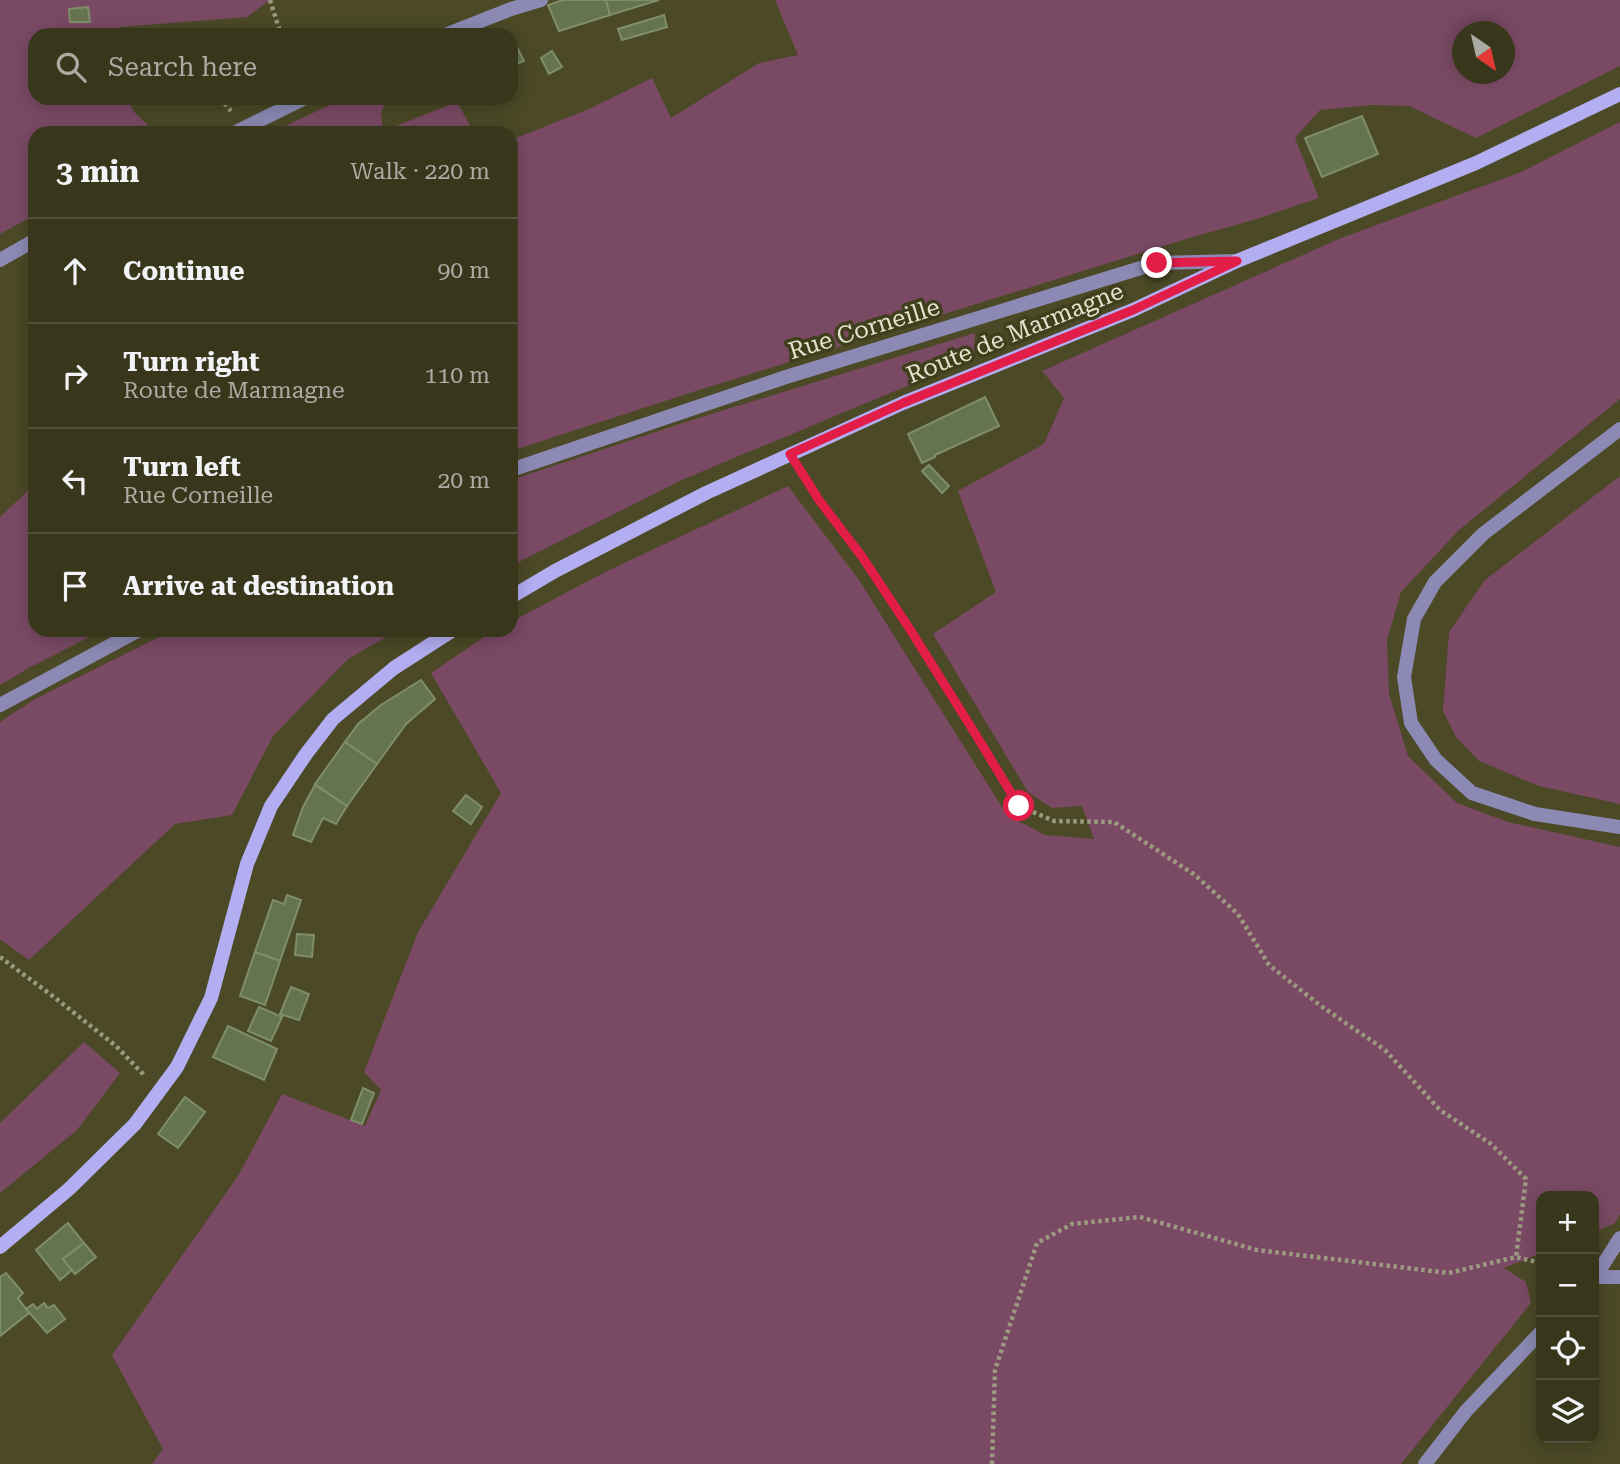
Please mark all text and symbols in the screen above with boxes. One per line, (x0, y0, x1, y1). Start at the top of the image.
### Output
north arrow (1452, 21, 1515, 84)
search box (28, 28, 518, 105)
icon: search (52, 48, 90, 86)
text: Search here (108, 52, 257, 82)
text: 3 min (56, 154, 139, 189)
text: Walk · 220 m (351, 158, 490, 185)
route end (1141, 247, 1172, 278)
icon: ahead (56, 252, 94, 290)
text: Continue (123, 256, 245, 286)
text: 90 m (437, 257, 490, 284)
street label: Route de Marmagne (903, 277, 1127, 389)
street label: Rue Corneille (785, 293, 943, 365)
text: Turn right (123, 347, 259, 377)
icon: right (56, 357, 94, 395)
text: 110 m (425, 362, 490, 389)
text: Route de Marmagne (123, 377, 345, 404)
text: Turn left (123, 452, 241, 482)
icon: left (56, 462, 94, 500)
text: 20 m (437, 467, 490, 494)
text: Rue Corneille (123, 482, 273, 509)
icon: arrive (56, 567, 94, 605)
text: Arrive at destination (123, 571, 394, 601)
route start (1003, 790, 1034, 821)
map controls (1536, 1191, 1599, 1443)
button: + (1536, 1191, 1599, 1254)
button: − (1536, 1254, 1599, 1317)
button: locate (1536, 1317, 1599, 1380)
button: layers (1536, 1380, 1599, 1443)

